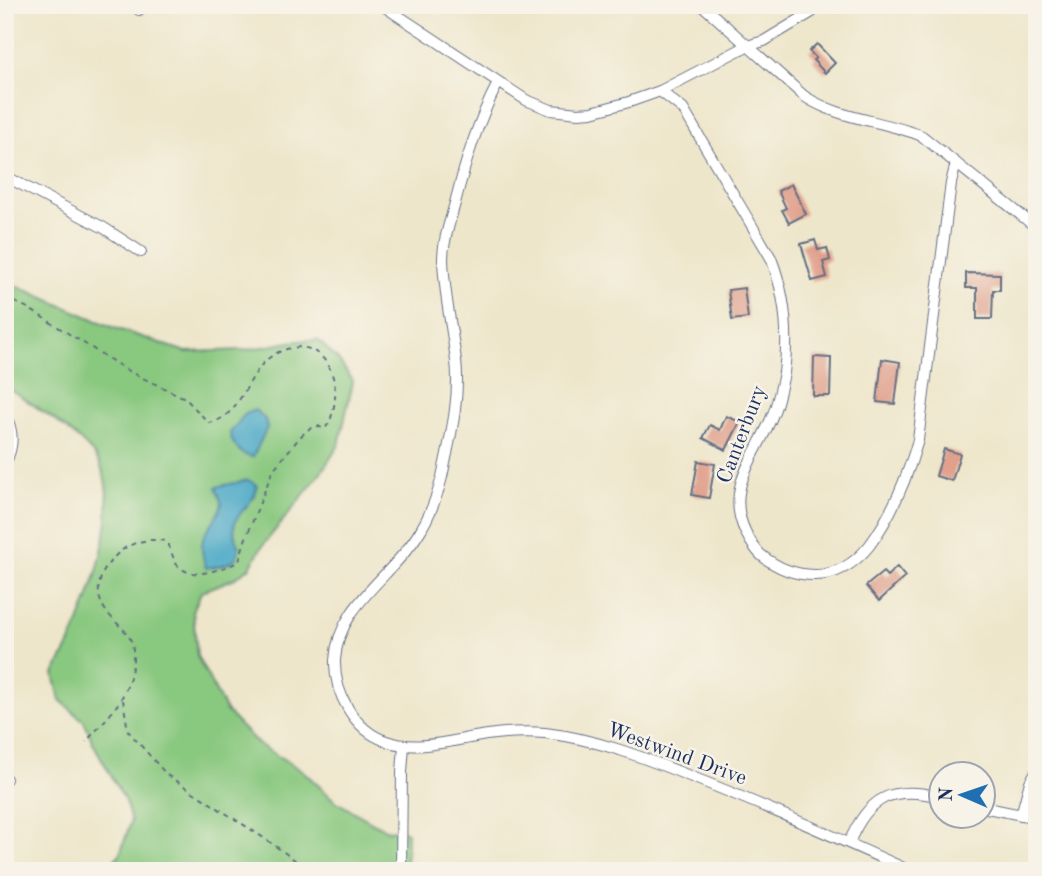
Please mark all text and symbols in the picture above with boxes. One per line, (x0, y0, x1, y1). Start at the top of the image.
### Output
street label: Canterbury (714, 383, 771, 486)
street label: Westwind Drive (604, 719, 749, 789)
north arrow (926, 760, 996, 830)
text: N (938, 786, 957, 802)

